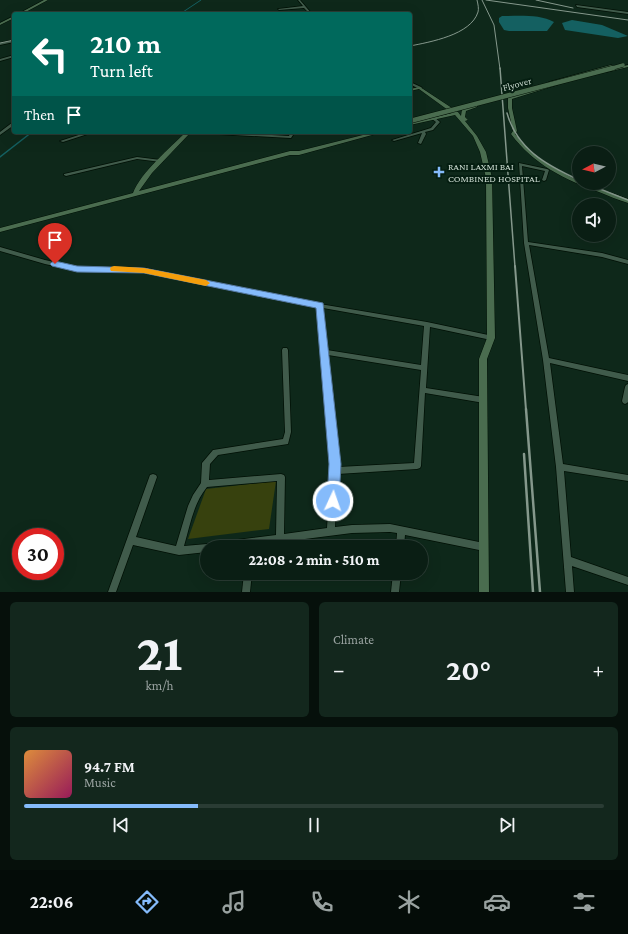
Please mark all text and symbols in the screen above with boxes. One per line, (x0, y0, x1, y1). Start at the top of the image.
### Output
icon: left (24, 28, 76, 80)
text: 210 m (90, 28, 161, 59)
text: Turn left (90, 61, 153, 81)
street label: Flyover (501, 75, 533, 93)
icon: arrive (63, 104, 85, 126)
text: Then (24, 107, 55, 123)
north arrow (572, 146, 616, 190)
map controls (572, 146, 616, 242)
place label: RANI LAXMI BAI COMBINED HOSPITAL (448, 161, 540, 184)
marker: RANI LAXMI BAI COMBINED HOSPITAL (433, 166, 445, 178)
button: sound (572, 198, 616, 242)
pin (38, 223, 72, 264)
icon: arrive (44, 229, 66, 251)
position arrow (312, 480, 354, 522)
speed limit sign: 30 (12, 528, 64, 580)
text: 22:08 · 2 min · 510 m (248, 552, 380, 568)
text: 21 (137, 623, 182, 681)
text: Climate (333, 632, 374, 647)
text: 20° (446, 653, 491, 686)
text: − (333, 657, 345, 682)
text: + (592, 657, 604, 682)
text: km/h (145, 678, 174, 693)
text: 94.7 FM (84, 759, 135, 775)
text: Music (84, 775, 116, 790)
icon: previous (110, 814, 132, 836)
icon: pause (303, 814, 325, 836)
icon: next (496, 814, 518, 836)
icon: directions (133, 888, 161, 916)
icon: music (220, 888, 248, 916)
icon: phone (308, 888, 336, 916)
icon: climate (395, 888, 423, 916)
icon: car (483, 888, 511, 916)
icon: filters (570, 888, 598, 916)
text: 22:06 (30, 892, 74, 912)

